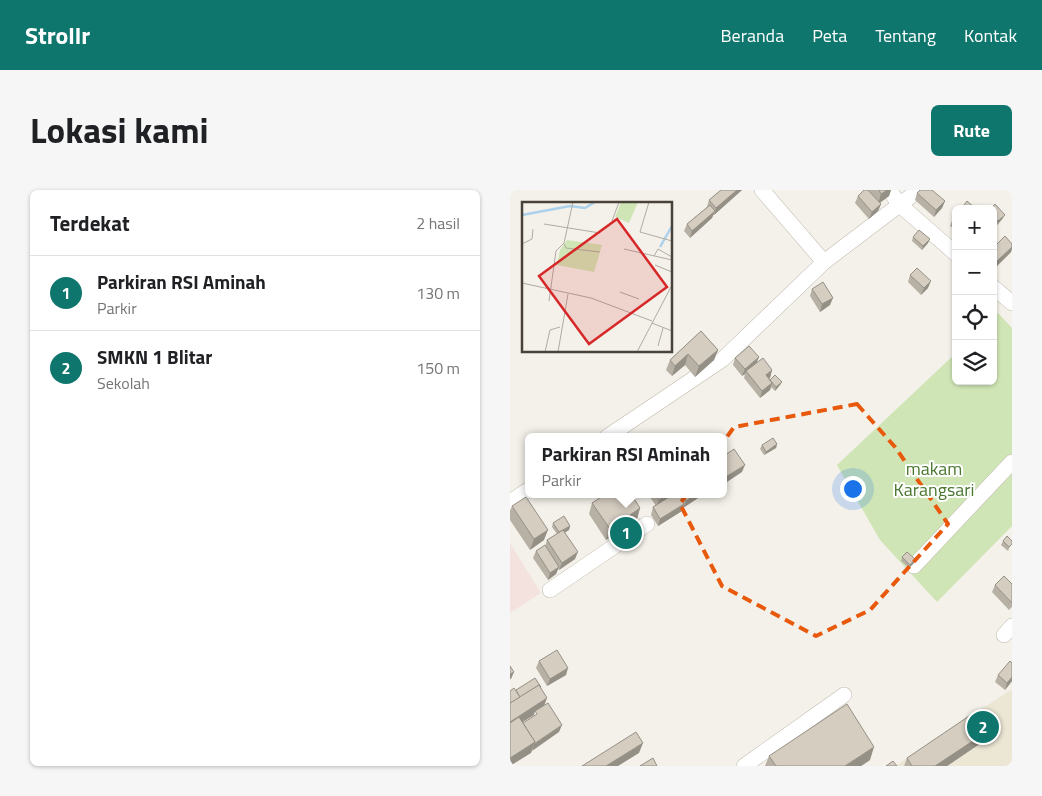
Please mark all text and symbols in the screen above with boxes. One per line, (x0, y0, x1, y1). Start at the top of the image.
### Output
text: Strollr (25, 17, 90, 53)
text: Beranda (721, 22, 784, 49)
text: Peta (812, 22, 847, 49)
text: Tentang (875, 22, 936, 49)
text: Kontak (964, 22, 1017, 49)
text: Lokasi kami (30, 103, 209, 157)
button: Rute (931, 105, 1012, 156)
inset map (522, 202, 672, 352)
map controls (952, 205, 997, 385)
button: + (952, 205, 997, 250)
text: Terdekat (50, 207, 130, 239)
text: 2 hasil (416, 211, 460, 235)
button: − (952, 250, 997, 295)
text: Parkiran RSI Aminah (97, 267, 266, 296)
text: 1 (62, 281, 70, 305)
text: 130 m (416, 281, 460, 305)
button: locate (952, 295, 997, 340)
text: Parkir (97, 296, 137, 320)
button: layers (952, 340, 997, 385)
text: SMKN 1 Blitar (97, 342, 212, 371)
text: 2 (62, 356, 70, 380)
text: 150 m (416, 356, 460, 380)
text: Sekolah (97, 371, 150, 395)
popup (525, 433, 727, 498)
text: Parkiran RSI Aminah (542, 439, 710, 468)
park label: makam Karangsari (894, 455, 974, 503)
text: Parkir (542, 468, 581, 492)
your location (840, 476, 866, 502)
pin: 1 (610, 514, 642, 552)
pin: 2 (967, 708, 999, 746)

